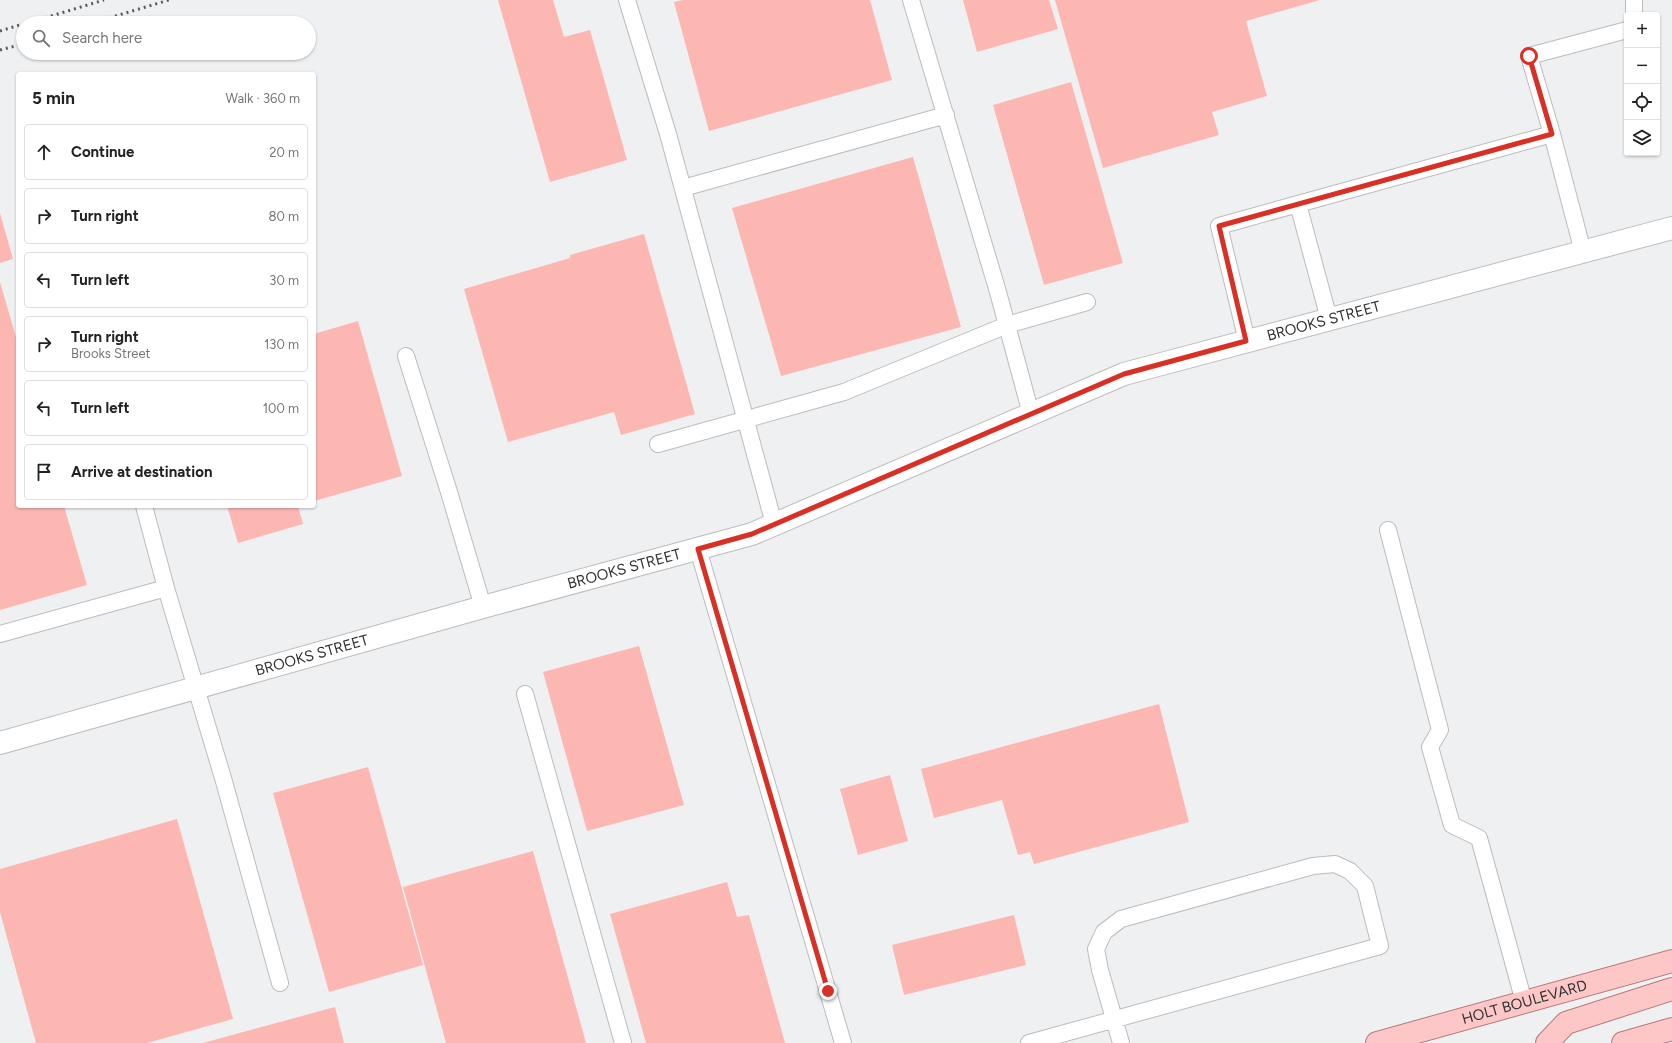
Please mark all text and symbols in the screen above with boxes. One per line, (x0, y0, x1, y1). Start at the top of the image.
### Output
map controls (1624, 12, 1660, 156)
button: + (1624, 12, 1660, 48)
search box (16, 16, 316, 60)
icon: search (30, 27, 52, 49)
text: Search here (62, 29, 142, 47)
route start (1520, 47, 1538, 65)
button: − (1624, 48, 1660, 84)
button: locate (1624, 84, 1660, 120)
text: 5 min (32, 88, 75, 108)
text: Walk · 360 m (225, 91, 300, 106)
button: layers (1624, 120, 1660, 156)
icon: ahead (33, 141, 55, 163)
text: Continue (71, 143, 134, 161)
text: 20 m (269, 145, 299, 160)
icon: right (33, 205, 55, 227)
text: Turn right (71, 207, 139, 225)
text: 80 m (268, 209, 299, 224)
icon: left (33, 269, 55, 291)
text: Turn left (71, 271, 129, 289)
text: 30 m (269, 273, 299, 288)
street label: BROOKS STREET (1265, 297, 1383, 345)
text: Turn right (71, 328, 139, 346)
icon: right (33, 333, 55, 355)
text: 130 m (264, 337, 299, 352)
text: Brooks Street (71, 346, 150, 361)
icon: left (33, 397, 55, 419)
text: Turn left (71, 399, 129, 417)
text: 100 m (263, 401, 299, 416)
icon: arrive (33, 461, 55, 483)
text: Arrive at destination (71, 463, 212, 481)
street label: BROOKS STREET (565, 545, 684, 593)
street label: BROOKS STREET (253, 630, 371, 680)
street label: HOLT BOULEVARD (1460, 976, 1589, 1028)
route end (819, 982, 837, 1000)

